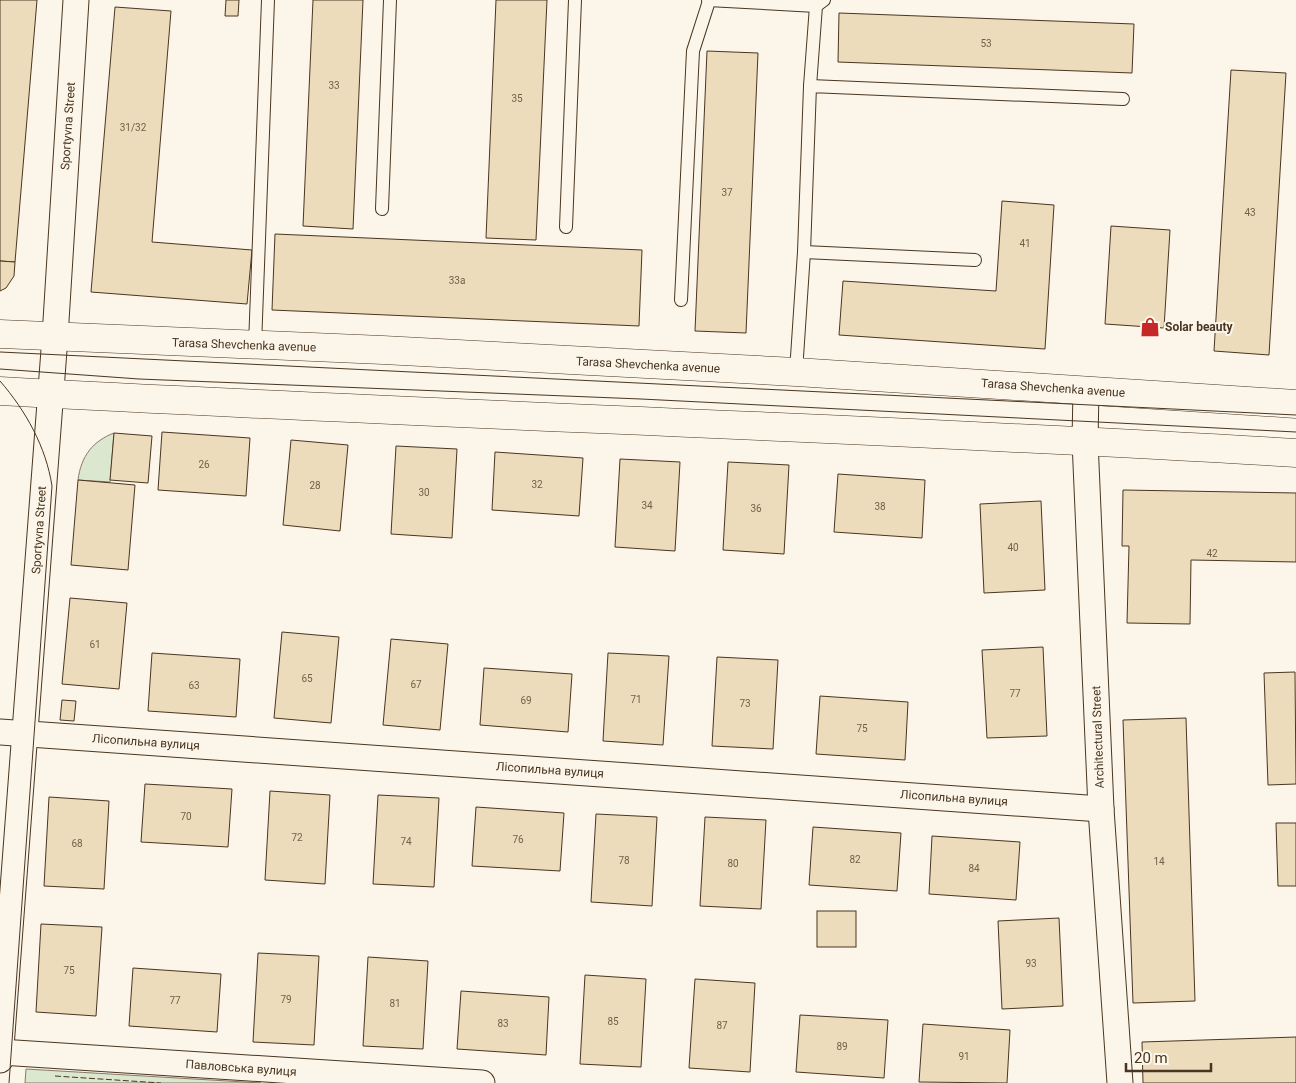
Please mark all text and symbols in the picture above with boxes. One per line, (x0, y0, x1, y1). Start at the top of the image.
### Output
house number: 53 (980, 38, 992, 49)
house number: 33 (328, 80, 340, 91)
street label: Sportyvna Street (58, 81, 78, 171)
house number: 35 (511, 93, 523, 104)
house number: 31/32 (120, 122, 147, 133)
house number: 37 (721, 187, 733, 198)
house number: 43 (1244, 207, 1256, 218)
house number: 41 (1019, 238, 1031, 249)
house number: 33а (449, 275, 465, 286)
shop icon: Solar beauty (1139, 316, 1161, 338)
place label: Solar beauty (1165, 320, 1234, 334)
street label: Tarasa Shevchenka avenue (172, 335, 316, 355)
street label: Tarasa Shevchenka avenue (576, 354, 720, 376)
street label: Tarasa Shevchenka avenue (980, 376, 1126, 400)
house number: 26 (198, 459, 210, 470)
house number: 32 (531, 479, 543, 490)
house number: 28 (309, 480, 321, 491)
street label: Sportyvna Street (29, 485, 49, 575)
house number: 30 (418, 487, 430, 498)
house number: 34 (641, 500, 653, 511)
house number: 38 (874, 501, 886, 512)
house number: 36 (750, 503, 762, 514)
house number: 40 (1007, 542, 1019, 553)
house number: 42 (1206, 548, 1218, 559)
house number: 61 (89, 639, 101, 650)
house number: 65 (301, 673, 313, 684)
house number: 67 (410, 679, 422, 690)
house number: 63 (188, 680, 200, 691)
street label: Architectural Street (1089, 685, 1107, 789)
house number: 77 (1009, 688, 1021, 699)
house number: 71 (630, 694, 642, 705)
house number: 69 (520, 695, 532, 706)
house number: 73 (739, 698, 751, 709)
house number: 75 (856, 723, 868, 734)
street label: Лісопильна вулиця (92, 731, 200, 753)
street label: Лісопильна вулиця (496, 759, 604, 781)
street label: Лісопильна вулиця (900, 787, 1008, 809)
house number: 70 (180, 811, 192, 822)
house number: 72 (291, 832, 303, 843)
house number: 76 (512, 834, 524, 845)
house number: 74 (400, 836, 412, 847)
house number: 68 (71, 838, 83, 849)
house number: 82 (849, 854, 861, 865)
house number: 78 (618, 855, 630, 866)
house number: 14 (1153, 856, 1165, 867)
house number: 80 (727, 858, 739, 869)
house number: 84 (968, 863, 980, 874)
house number: 93 (1025, 958, 1037, 969)
house number: 75 (63, 965, 75, 976)
house number: 79 (280, 994, 292, 1005)
house number: 77 (169, 995, 181, 1006)
house number: 81 (389, 998, 401, 1009)
house number: 85 (607, 1016, 619, 1027)
house number: 83 (497, 1018, 509, 1029)
house number: 87 (716, 1020, 728, 1031)
scale bar (1126, 1040, 1211, 1072)
house number: 89 (836, 1041, 848, 1052)
text: 20 m (1134, 1049, 1168, 1067)
house number: 91 (958, 1051, 970, 1062)
street label: Павловська вулиця (185, 1057, 297, 1079)

